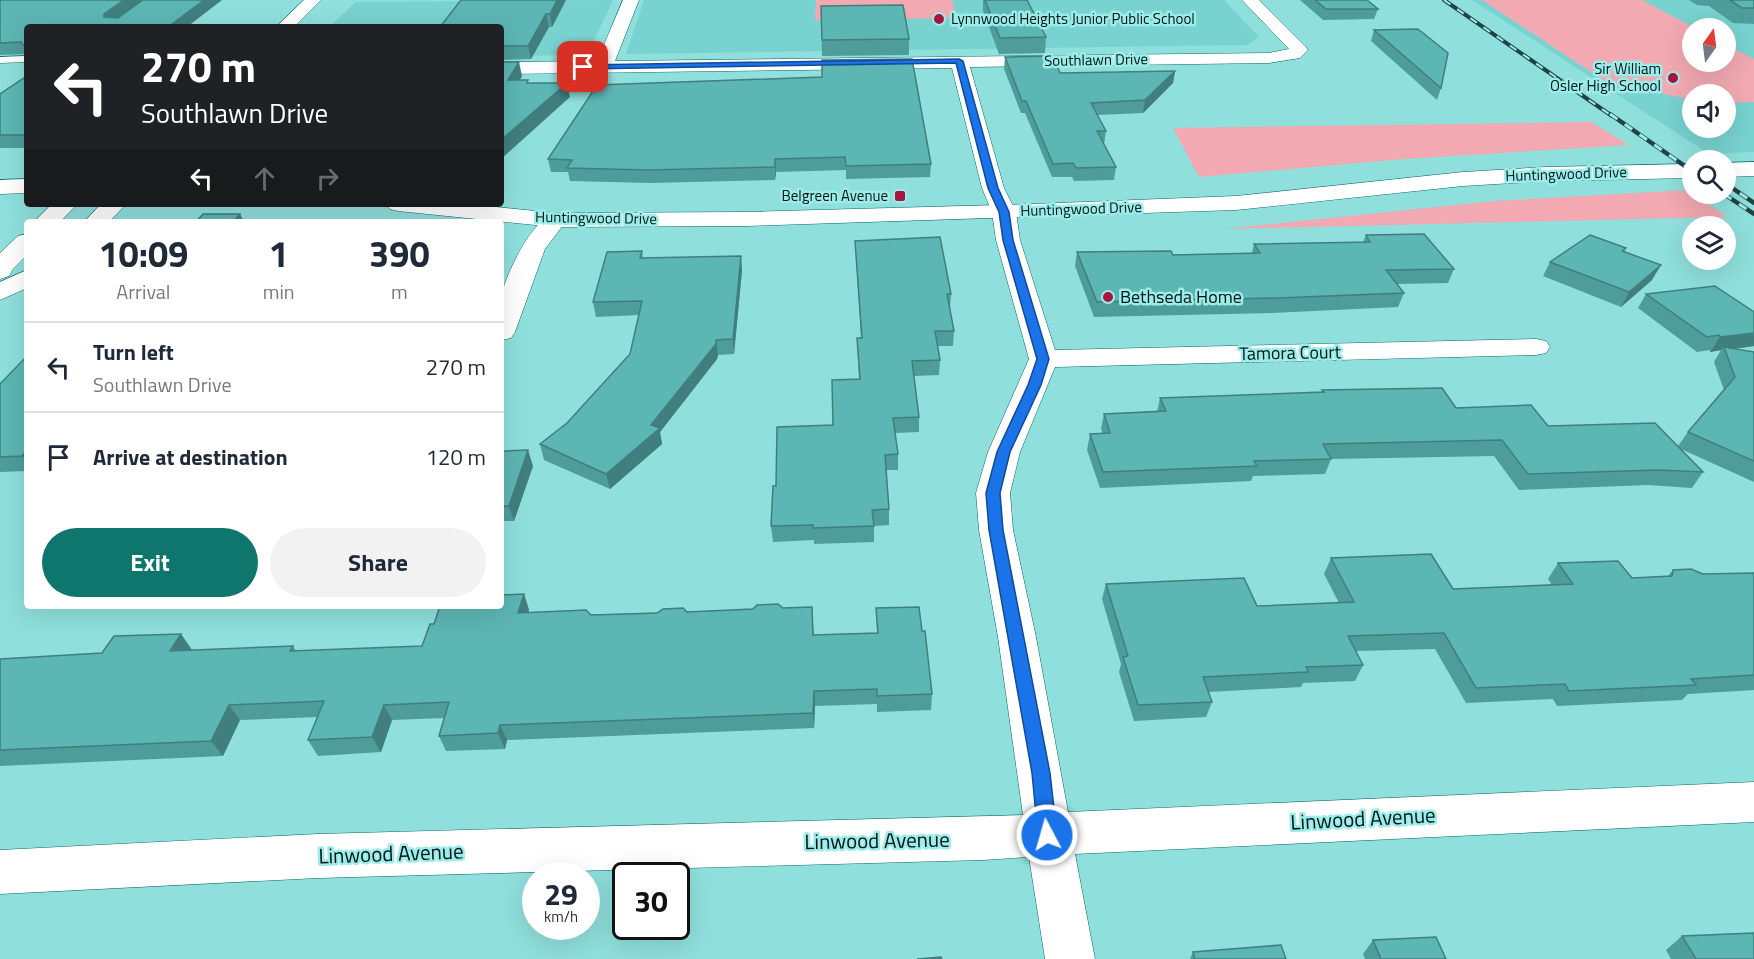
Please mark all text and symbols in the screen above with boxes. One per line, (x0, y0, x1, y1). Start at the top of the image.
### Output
place label: Lynnwood Heights Junior Public School (951, 7, 1195, 30)
marker: Lynnwood Heights Junior Public School (932, 12, 946, 26)
north arrow (1682, 18, 1736, 72)
map controls (1682, 18, 1736, 270)
text: 270 m (141, 34, 256, 98)
pin (557, 41, 608, 92)
street label: Southlawn Drive (1044, 47, 1148, 72)
icon: left (42, 48, 120, 126)
icon: arrive (566, 50, 599, 83)
place label: Sir William Osler High School (1550, 57, 1661, 97)
marker: Sir William Osler High School (1666, 71, 1680, 85)
button: sound (1682, 84, 1736, 138)
text: Southlawn Drive (141, 92, 328, 133)
button: search (1682, 150, 1736, 204)
street label: Huntingwood Drive (1505, 160, 1627, 187)
icon: left (185, 162, 218, 195)
icon: ahead (248, 162, 281, 195)
icon: right (311, 162, 344, 195)
place label: Belgreen Avenue (782, 184, 888, 207)
marker: Belgreen Avenue (893, 189, 907, 203)
street label: Huntingwood Drive (1020, 195, 1142, 222)
street label: Huntingwood Drive (535, 205, 657, 230)
button: layers (1682, 216, 1736, 270)
text: 10:09 (98, 226, 188, 281)
text: 1 (269, 226, 289, 281)
text: 390 (369, 226, 430, 281)
text: Arrival (116, 276, 171, 307)
text: min (263, 276, 295, 307)
text: m (391, 276, 408, 307)
place label: Bethseda Home (1120, 283, 1242, 310)
marker: Bethseda Home (1101, 290, 1115, 304)
text: Turn left (93, 335, 174, 369)
street label: Tamora Court (1239, 338, 1342, 367)
text: 270 m (426, 350, 486, 384)
icon: left (42, 351, 75, 384)
text: Southlawn Drive (93, 369, 232, 400)
text: Arrive at destination (93, 440, 288, 474)
text: 120 m (426, 440, 486, 474)
icon: arrive (42, 441, 75, 474)
button: Exit (42, 528, 258, 597)
button: Share (270, 528, 486, 597)
street label: Linwood Avenue (1290, 798, 1436, 838)
position arrow (1015, 803, 1079, 867)
street label: Linwood Avenue (804, 823, 950, 857)
street label: Linwood Avenue (318, 834, 464, 872)
speed limit sign: 30 (612, 862, 690, 940)
text: 29 (544, 871, 578, 917)
text: km/h (544, 905, 578, 928)

